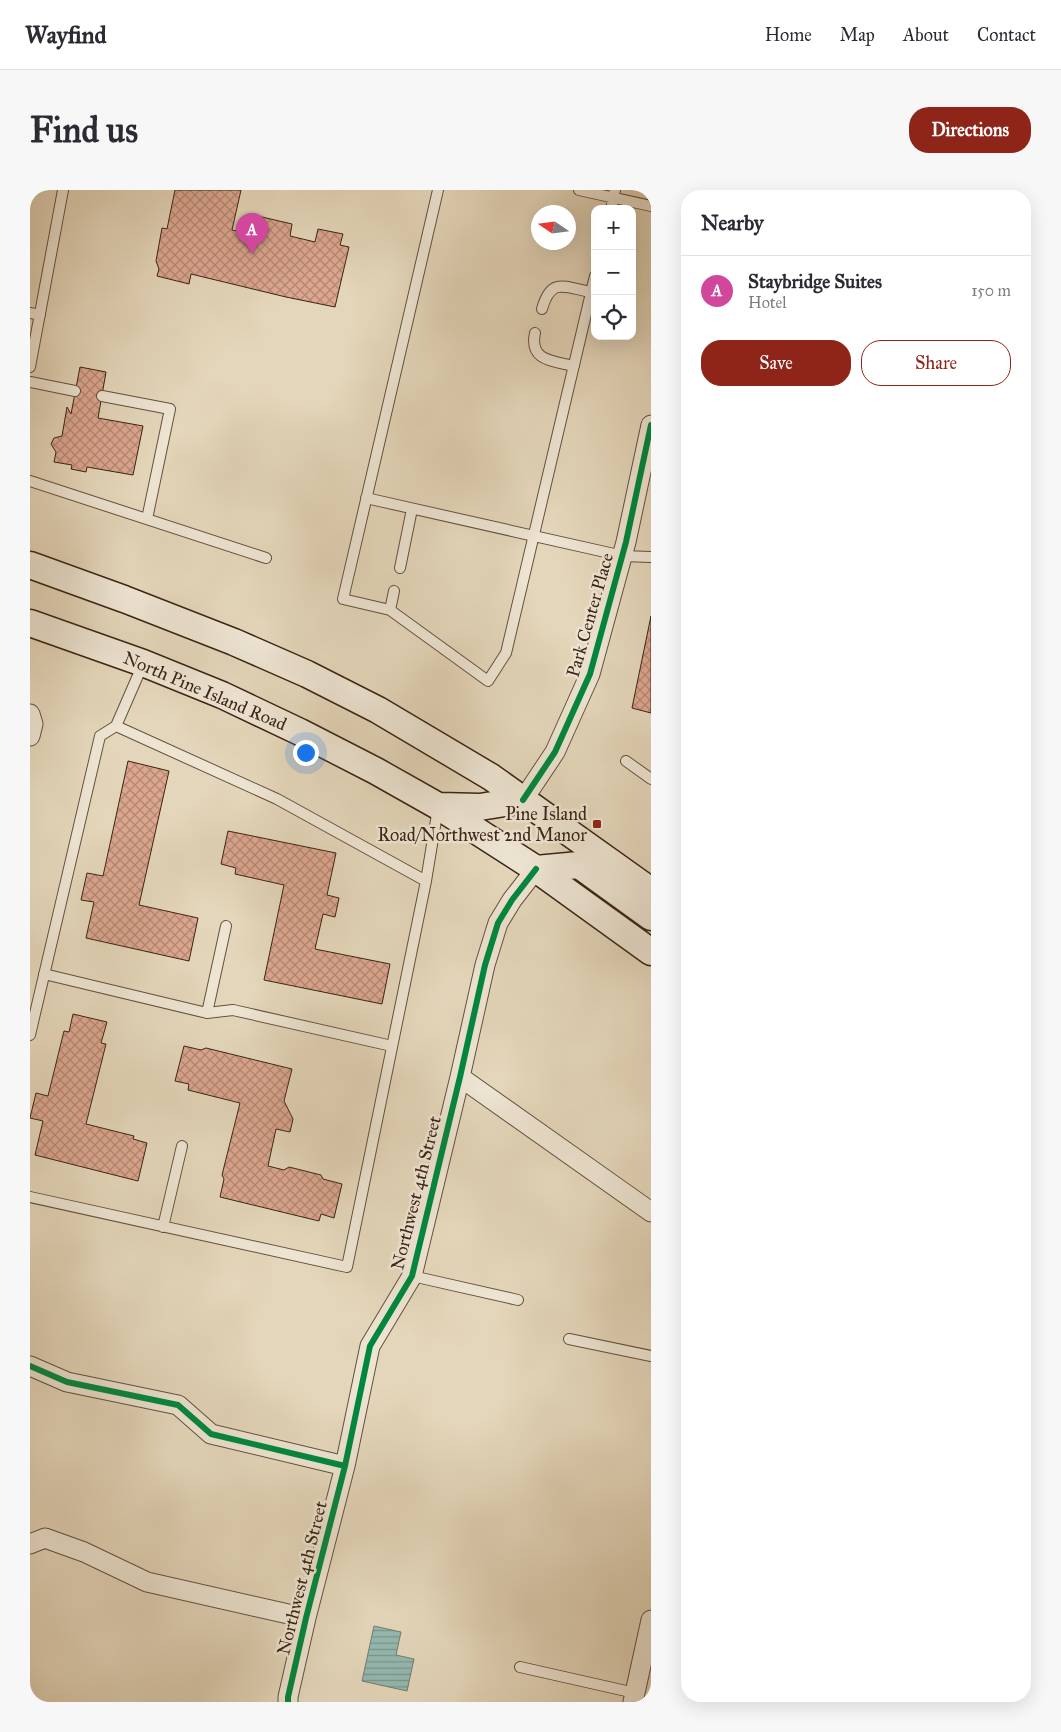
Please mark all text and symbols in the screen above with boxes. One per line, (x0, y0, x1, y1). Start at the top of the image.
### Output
text: Wayfind (25, 20, 107, 50)
text: Home (765, 24, 812, 46)
text: Map (840, 24, 875, 46)
text: About (903, 24, 949, 46)
text: Contact (977, 24, 1036, 46)
button: Directions (909, 107, 1031, 153)
text: Find us (30, 109, 138, 152)
north arrow (531, 205, 576, 250)
map controls (591, 205, 636, 340)
button: + (591, 205, 636, 250)
text: Nearby (701, 210, 764, 236)
pin: A (236, 213, 268, 254)
button: − (591, 250, 636, 295)
text: Staybridge Suites (748, 270, 882, 293)
text: A (712, 281, 722, 300)
text: 150 m (971, 281, 1011, 300)
text: Hotel (748, 293, 786, 312)
button: locate (591, 295, 636, 340)
button: Save (701, 340, 851, 386)
button: Share (861, 340, 1011, 386)
street label: Park Center Place (562, 550, 618, 680)
street label: North Pine Island Road (120, 647, 290, 735)
your location (293, 740, 319, 766)
place label: Pine Island Road/Northwest 2nd Manor (378, 803, 587, 846)
marker: Pine Island Road/Northwest 2nd Manor (591, 818, 603, 830)
street label: Northwest 4th Street (386, 1113, 446, 1272)
street label: Northwest 4th Street (272, 1498, 332, 1657)

